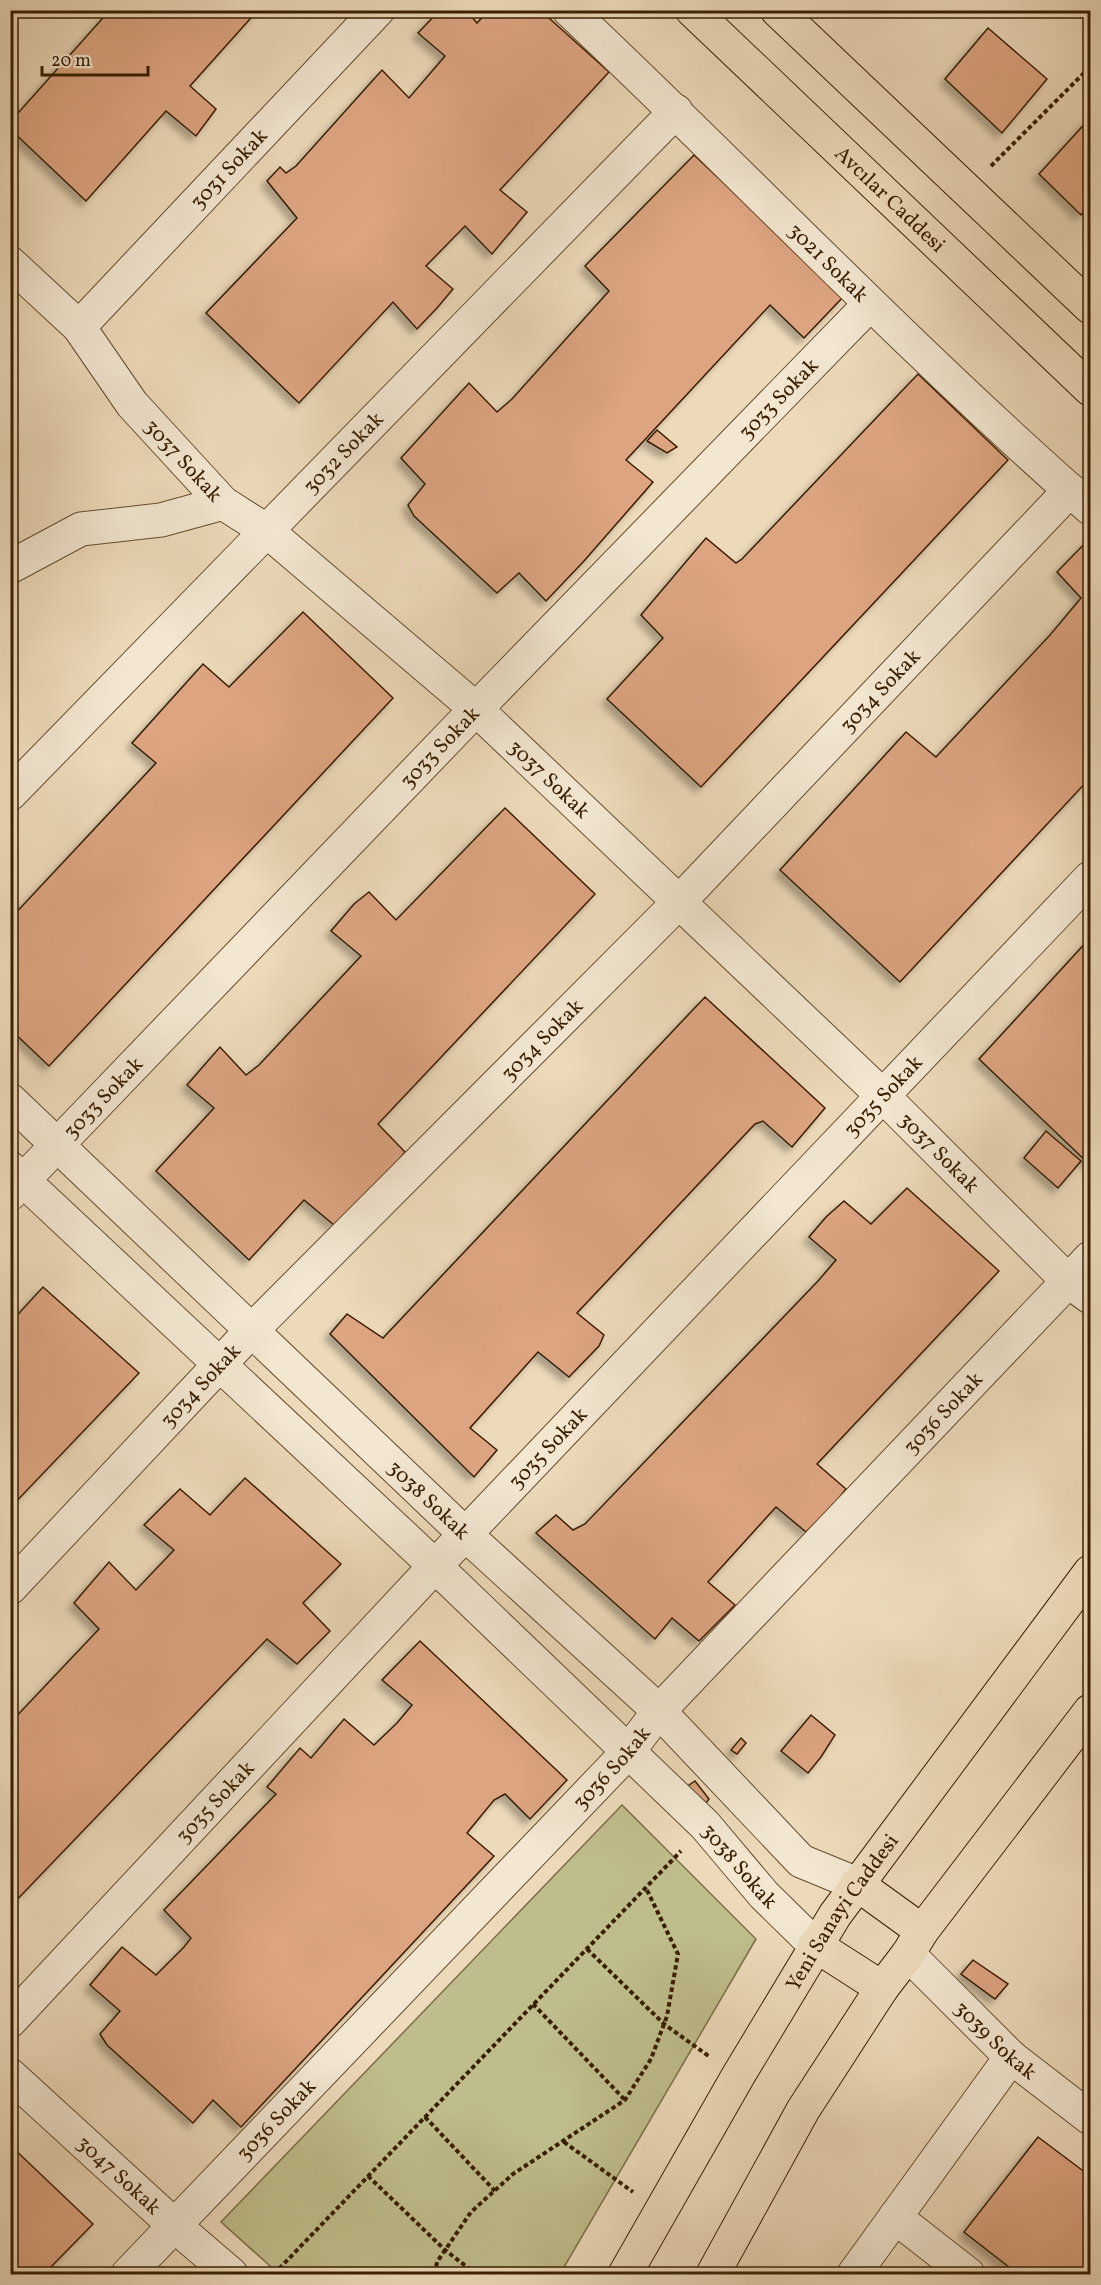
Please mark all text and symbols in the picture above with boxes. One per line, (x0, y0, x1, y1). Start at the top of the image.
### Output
scale bar (42, 39, 148, 77)
text: 20 m (51, 49, 91, 74)
street label: 3031 Sokak (184, 122, 275, 216)
street label: Avcılar Caddesi (828, 140, 951, 260)
street label: 3021 Sokak (781, 217, 875, 310)
street label: 3033 Sokak (733, 352, 826, 447)
street label: 3032 Sokak (297, 406, 391, 501)
street label: 3037 Sokak (137, 413, 229, 510)
street label: 3034 Sokak (834, 643, 928, 740)
street label: 3033 Sokak (394, 700, 488, 796)
street label: 3037 Sokak (501, 734, 596, 826)
street label: 3034 Sokak (495, 993, 591, 1088)
street label: 3035 Sokak (838, 1049, 930, 1144)
street label: 3033 Sokak (57, 1050, 151, 1146)
street label: 3037 Sokak (891, 1107, 986, 1201)
street label: 3034 Sokak (154, 1337, 248, 1435)
street label: 3036 Sokak (898, 1366, 991, 1461)
street label: 3035 Sokak (503, 1401, 595, 1496)
street label: 3038 Sokak (380, 1454, 476, 1547)
street label: 3036 Sokak (567, 1720, 659, 1817)
street label: 3035 Sokak (170, 1755, 262, 1850)
street label: 3038 Sokak (694, 1818, 784, 1917)
street label: Yeni Sanayi Caddesi (780, 1829, 906, 1997)
street label: 3039 Sokak (947, 1995, 1043, 2088)
street label: 3036 Sokak (231, 2073, 324, 2168)
street label: 3047 Sokak (70, 2130, 167, 2223)

